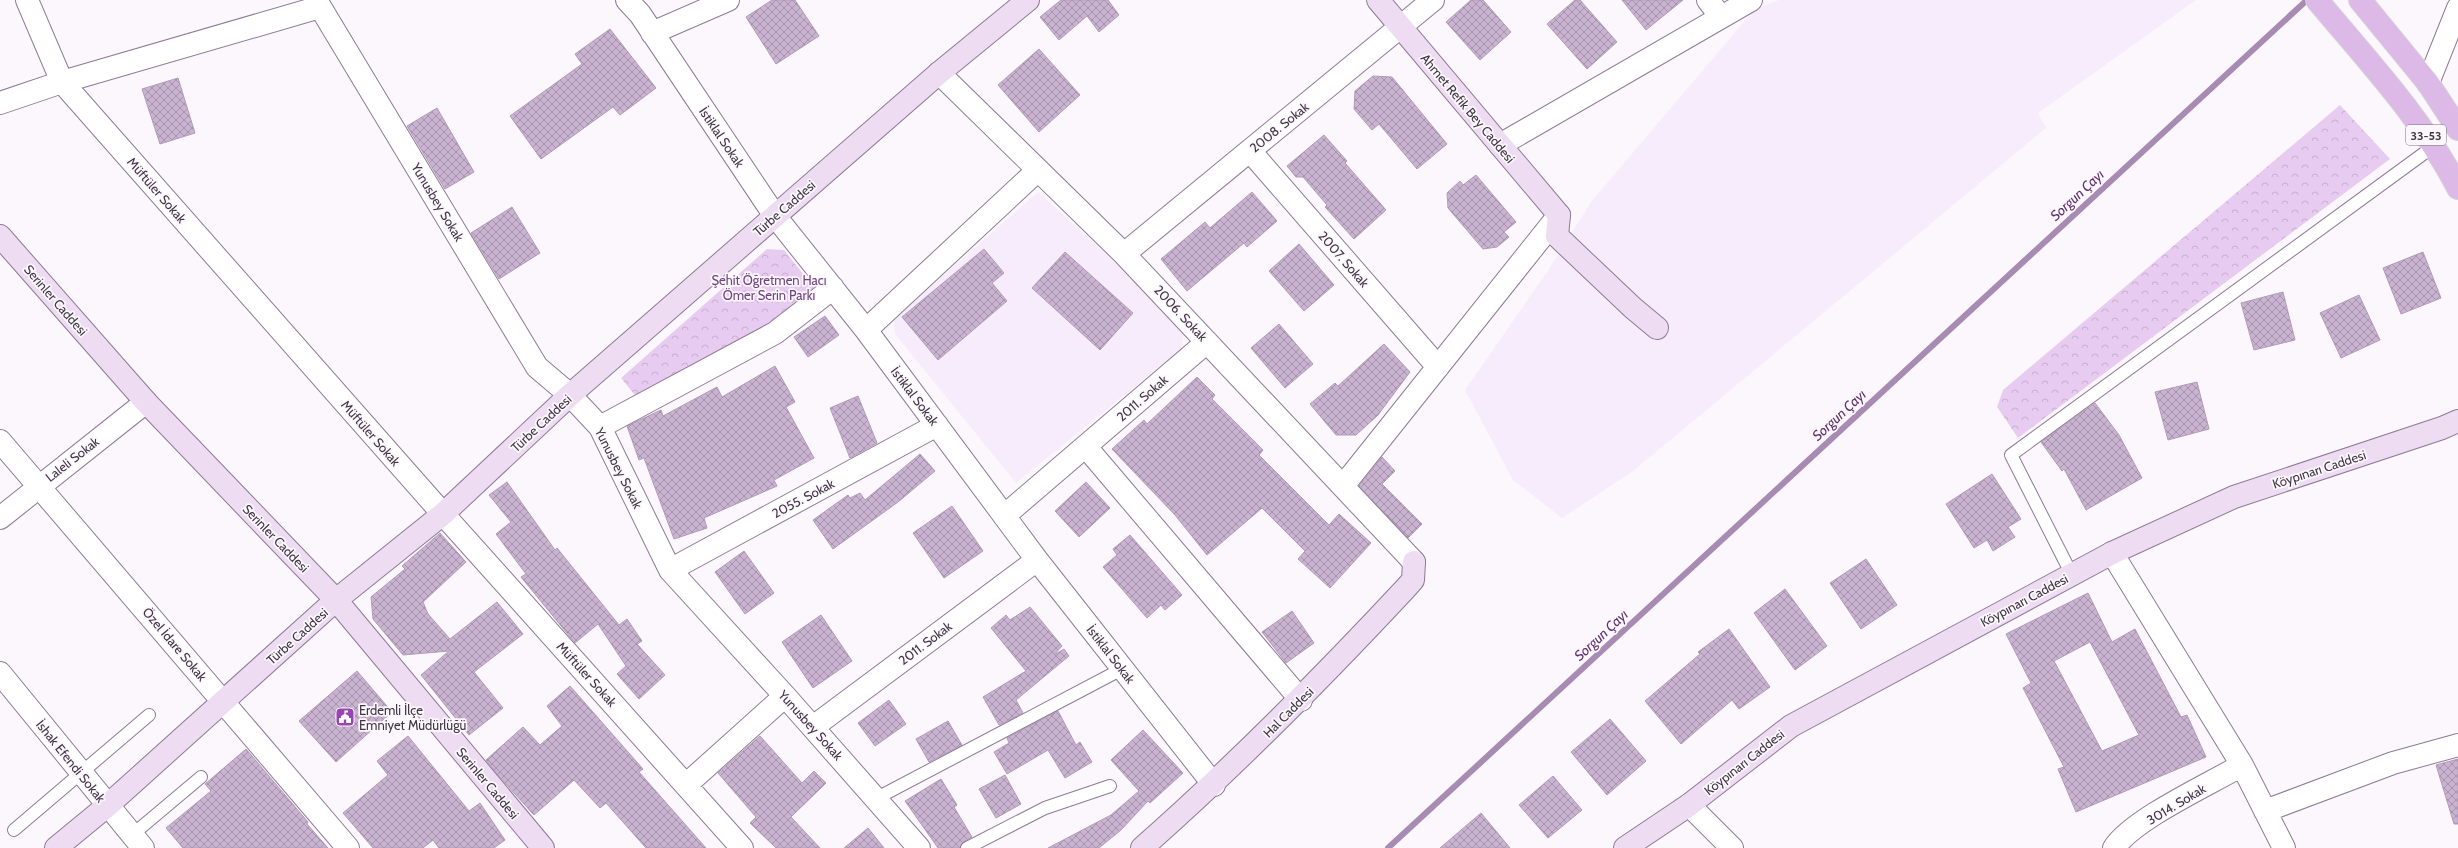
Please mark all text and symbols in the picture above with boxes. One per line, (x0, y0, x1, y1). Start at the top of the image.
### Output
street label: Ahmet Refik Bey Caddesi (1418, 50, 1518, 166)
street label: 2008. Sokak (1246, 98, 1312, 156)
street label: İstiklal Sokak (696, 104, 748, 170)
road number: 33-53 (2406, 125, 2446, 145)
street label: Müftüler Sokak (124, 154, 190, 226)
street label: Yunusbey Sokak (408, 159, 468, 244)
water label: Sorgun Çayı (2046, 166, 2108, 224)
street label: Türbe Caddesi (750, 177, 818, 239)
street label: 2007. Sokak (1315, 228, 1373, 290)
street label: Serinler Caddesi (21, 261, 91, 339)
park label: Şehit Öğretmen Hacı Ömer Serin Parkı (711, 272, 827, 303)
street label: 2006. Sokak (1151, 282, 1211, 344)
street label: İstiklal Sokak (888, 363, 942, 429)
street label: 2011. Sokak (1113, 371, 1171, 425)
water label: Sorgun Çayı (1808, 386, 1870, 444)
street label: Türbe Caddesi (507, 391, 575, 455)
street label: Müftüler Sokak (338, 397, 404, 469)
street label: Yunusbey Sokak (591, 424, 646, 511)
street label: Laleli Sokak (42, 433, 102, 485)
street label: Köypınarı Caddesi (2270, 446, 2368, 492)
street label: 2055. Sokak (769, 475, 837, 521)
street label: Serinler Caddesi (239, 501, 313, 575)
street label: Köypınarı Caddesi (1977, 570, 2071, 630)
street label: Özel İdare Sokak (139, 604, 211, 684)
street label: Türbe Caddesi (263, 604, 331, 668)
water label: Sorgun Çayı (1570, 606, 1632, 664)
street label: 2011. Sokak (895, 618, 955, 668)
street label: İstiklal Sokak (1083, 622, 1139, 686)
street label: Müftüler Sokak (554, 638, 620, 710)
street label: Hal Caddesi (1259, 683, 1317, 741)
street label: Yunusbey Sokak (775, 686, 847, 763)
place label: Erdemli İlçe Emniyet Müdürlüğü (359, 702, 467, 733)
public building icon: Erdemli İlçe Emniyet Müdürlüğü (334, 706, 356, 728)
street label: İshak Efendi Sokak (33, 717, 109, 806)
street label: Köypınarı Caddesi (1701, 726, 1787, 798)
street label: Serinler Caddesi (453, 744, 523, 822)
street label: 3014. Sokak (2144, 780, 2208, 828)

